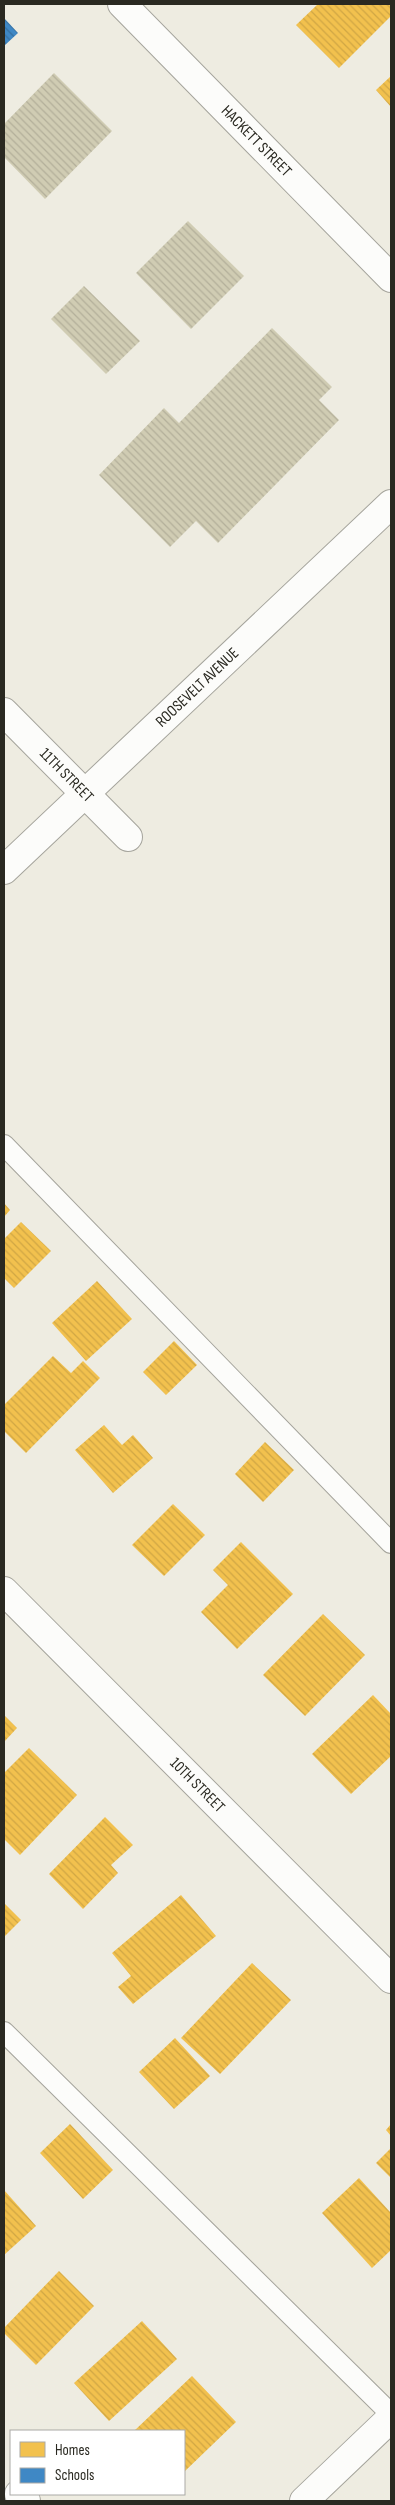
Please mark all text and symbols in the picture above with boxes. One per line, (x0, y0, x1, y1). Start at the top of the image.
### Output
street label: HACKETT STREET (217, 101, 296, 181)
street label: ROOSEVELT AVENUE (152, 644, 243, 731)
street label: 11TH STREET (36, 744, 98, 807)
street label: 10TH STREET (166, 1754, 229, 1817)
legend (10, 2430, 185, 2495)
text: Homes (55, 2441, 90, 2460)
text: Schools (55, 2466, 94, 2485)

